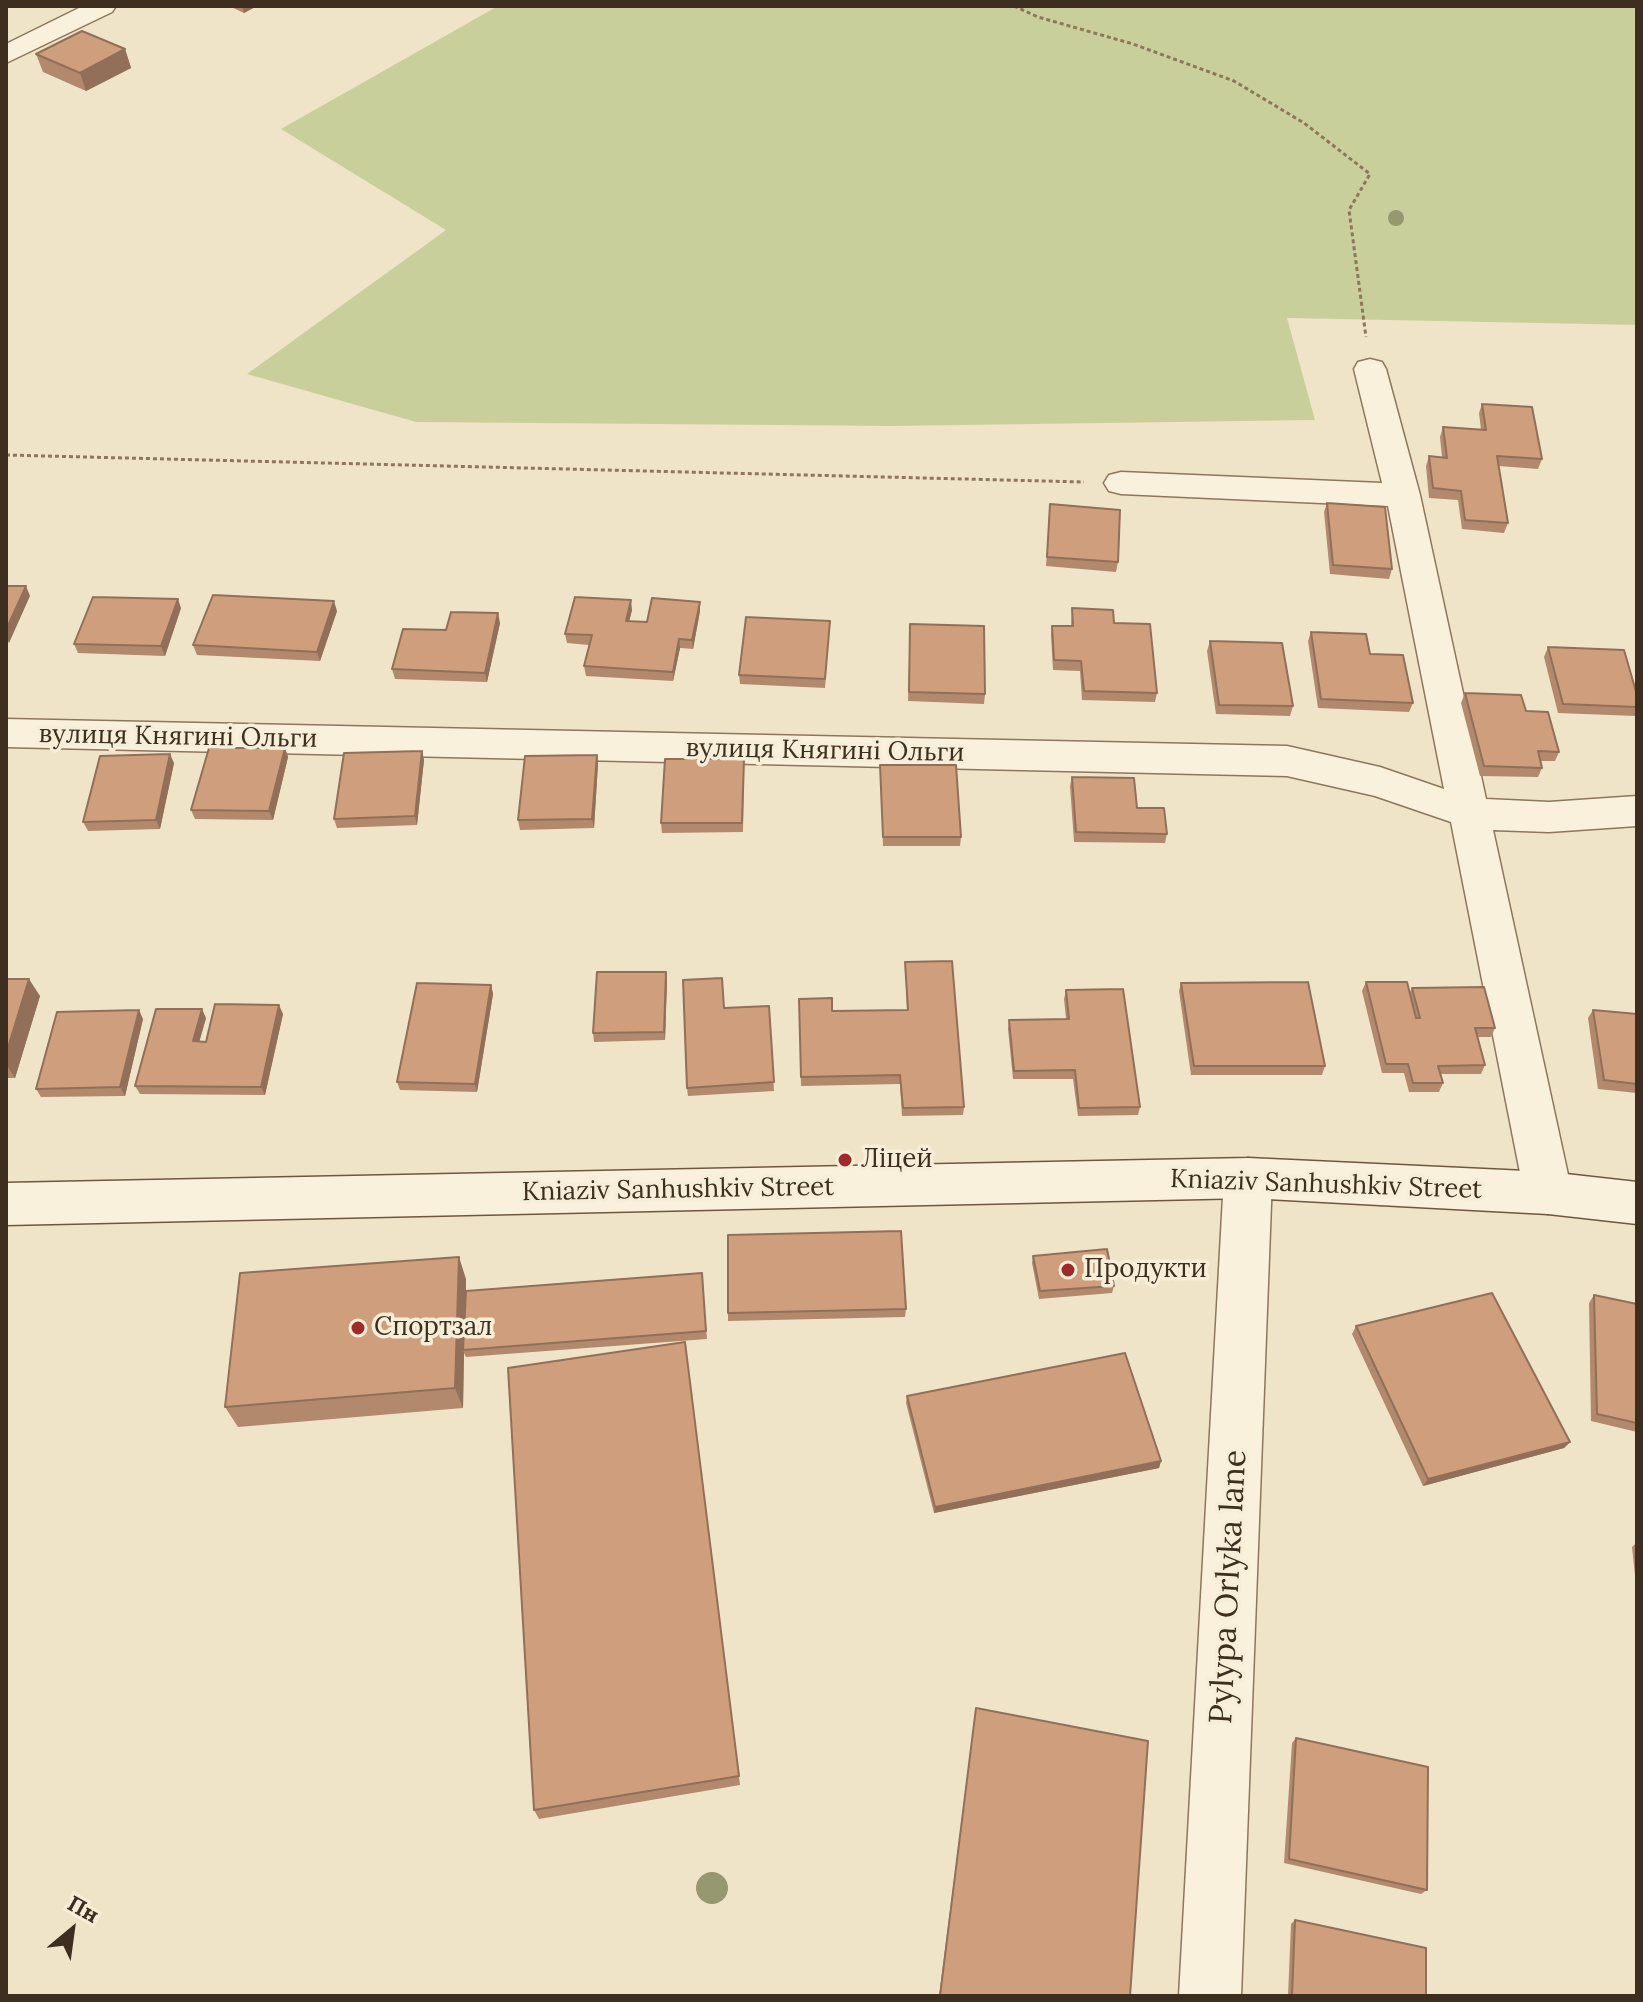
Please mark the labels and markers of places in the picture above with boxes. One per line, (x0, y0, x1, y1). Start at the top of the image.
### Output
place label: Ліцей (861, 1144, 933, 1176)
marker: Ліцей (836, 1151, 854, 1169)
place label: Продукти (1084, 1254, 1207, 1286)
marker: Продукти (1059, 1261, 1077, 1279)
place label: Спортзал (374, 1312, 493, 1344)
marker: Спортзал (349, 1319, 367, 1337)

